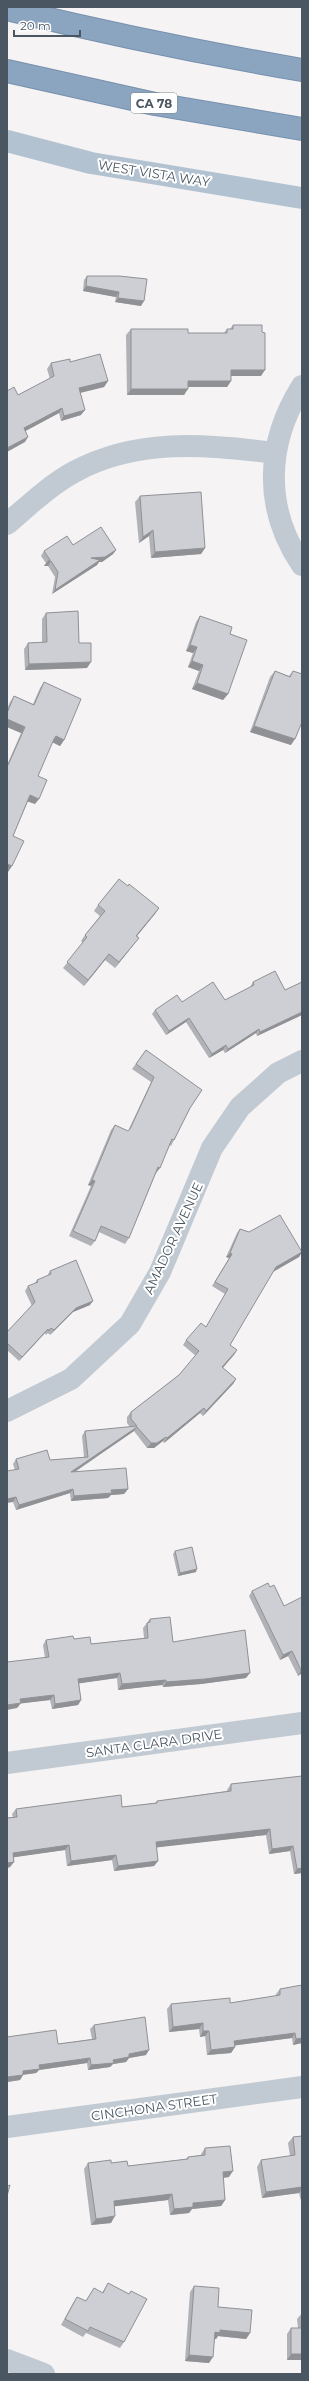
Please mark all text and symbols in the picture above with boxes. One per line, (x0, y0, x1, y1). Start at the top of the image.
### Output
scale bar (14, 12, 80, 38)
text: 20 m (20, 18, 51, 33)
road number: CA 78 (131, 93, 177, 113)
street label: WEST VISTA WAY (97, 156, 212, 190)
street label: AMADOR AVENUE (140, 1180, 206, 1296)
street label: SANTA CLARA DRIVE (85, 1726, 223, 1760)
street label: CINCHONA STREET (90, 2090, 219, 2124)

